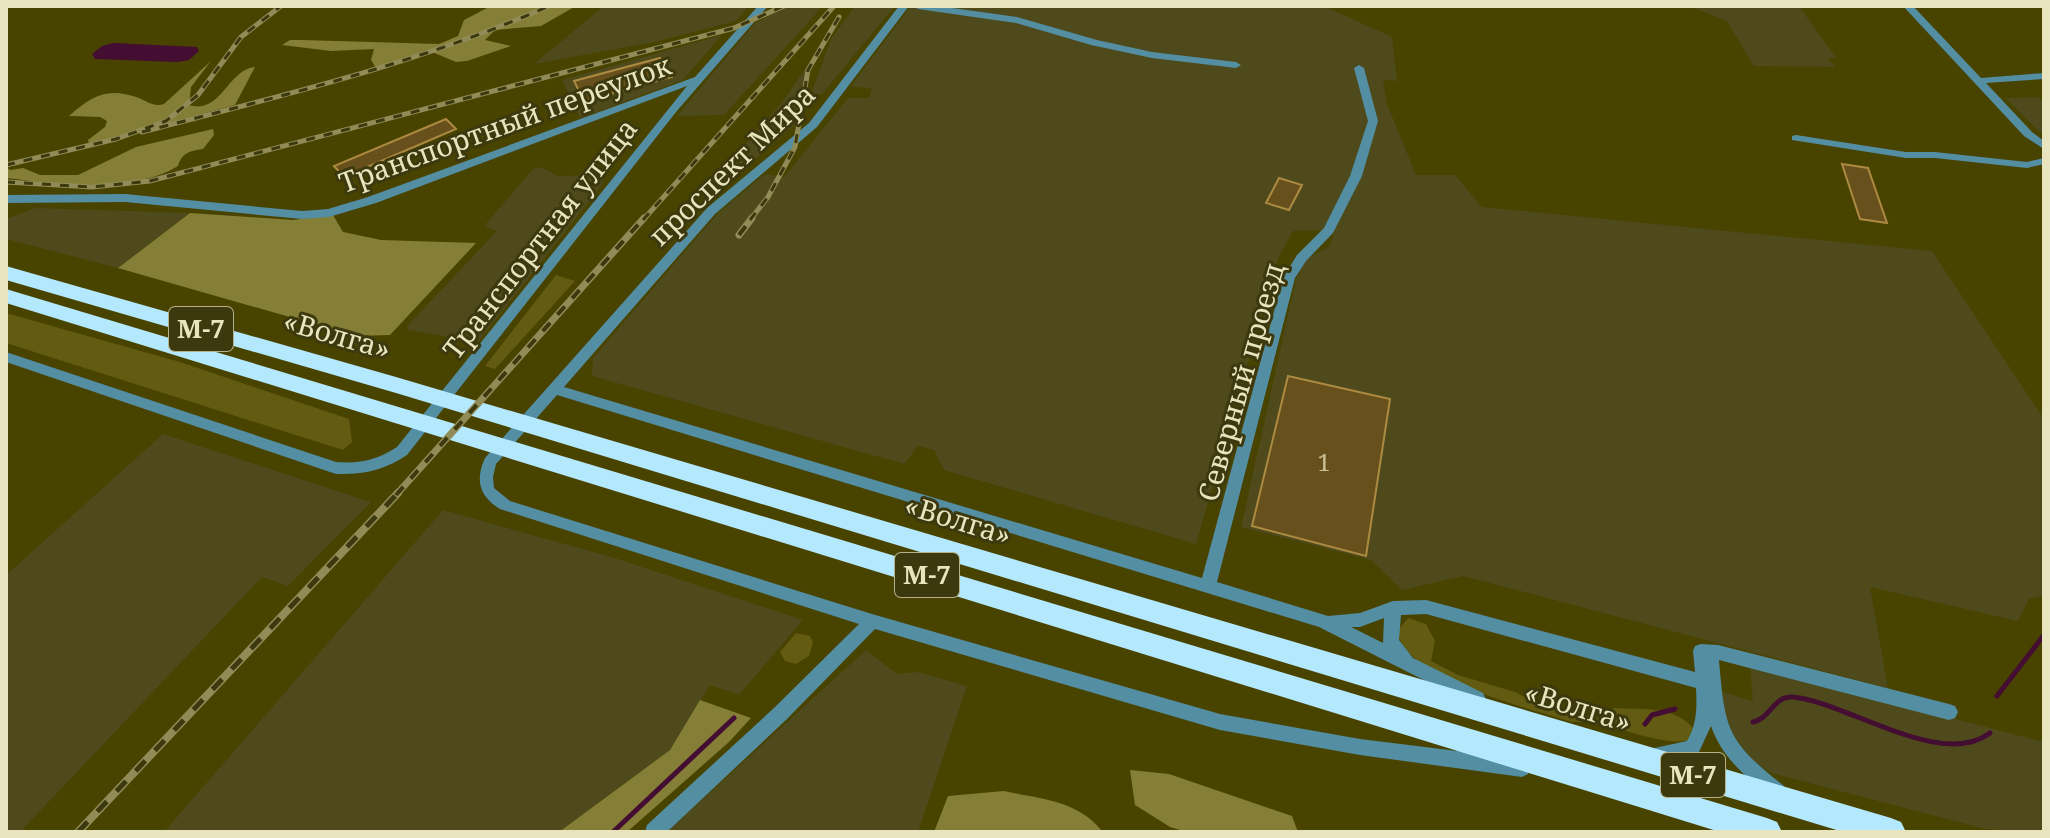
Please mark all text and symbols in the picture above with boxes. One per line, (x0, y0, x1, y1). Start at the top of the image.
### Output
street label: Транспортный переулок (333, 45, 677, 201)
street label: проспект Мира (640, 75, 823, 254)
street label: Транспортная улица (433, 110, 645, 367)
street label: Северный проезд (1188, 258, 1292, 505)
street label: «Волга» (279, 301, 395, 367)
road number: М-7 (169, 307, 233, 351)
house number: 1 (1317, 445, 1331, 478)
street label: «Волга» (900, 485, 1016, 553)
road number: М-7 (895, 553, 959, 597)
street label: «Волга» (1520, 672, 1636, 740)
road number: М-7 (1661, 753, 1725, 797)

